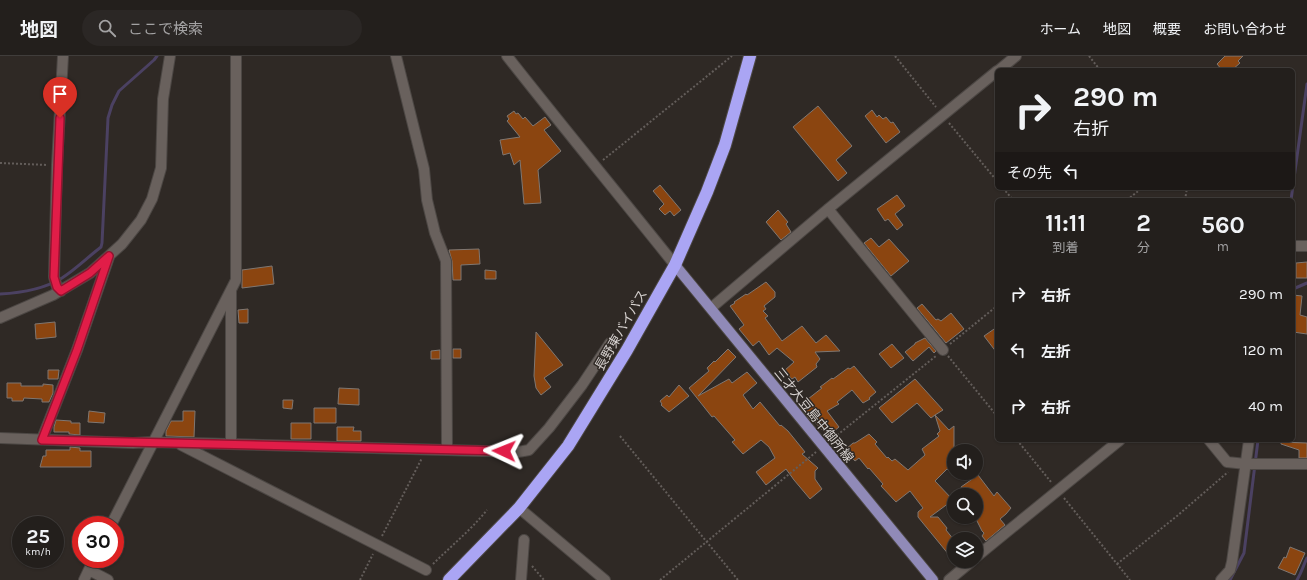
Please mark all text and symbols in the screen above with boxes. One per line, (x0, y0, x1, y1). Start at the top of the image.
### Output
search box (82, 10, 362, 46)
icon: search (96, 17, 118, 39)
text: 地図 (20, 19, 58, 41)
text: ここで検索 (128, 20, 203, 38)
text: ホーム (1039, 21, 1081, 38)
text: 地図 (1103, 21, 1131, 38)
text: 概要 (1153, 21, 1181, 38)
text: お問い合わせ (1203, 21, 1287, 38)
pin (43, 77, 77, 118)
text: 290 m (1073, 80, 1158, 113)
icon: arrive (49, 83, 71, 105)
icon: right (1007, 84, 1059, 136)
text: 右折 (1073, 118, 1109, 140)
icon: left (1060, 160, 1082, 182)
text: その先 (1007, 164, 1052, 182)
text: 11:11 (1045, 209, 1086, 237)
text: 2 (1136, 209, 1151, 237)
text: 560 (1201, 211, 1245, 239)
text: m (1217, 239, 1229, 254)
text: 到着 (1053, 240, 1079, 255)
text: 分 (1137, 240, 1150, 255)
icon: right (1007, 283, 1029, 305)
text: 290 m (1239, 285, 1283, 303)
street label: 長野東バイパス (592, 287, 650, 373)
text: 右折 (1041, 287, 1071, 305)
icon: left (1007, 339, 1029, 361)
text: 120 m (1243, 341, 1283, 359)
text: 左折 (1041, 343, 1071, 361)
street label: 三才大豆島中御所線 (771, 365, 857, 465)
icon: right (1007, 395, 1029, 417)
text: 40 m (1248, 397, 1283, 415)
text: 右折 (1041, 399, 1071, 417)
position arrow (483, 430, 525, 472)
map controls (947, 444, 983, 568)
button: sound (947, 444, 983, 480)
button: search (947, 488, 983, 524)
speed limit sign: 30 (72, 516, 124, 568)
text: 25 (26, 525, 50, 548)
button: layers (947, 532, 983, 568)
text: km/h (25, 546, 51, 558)

